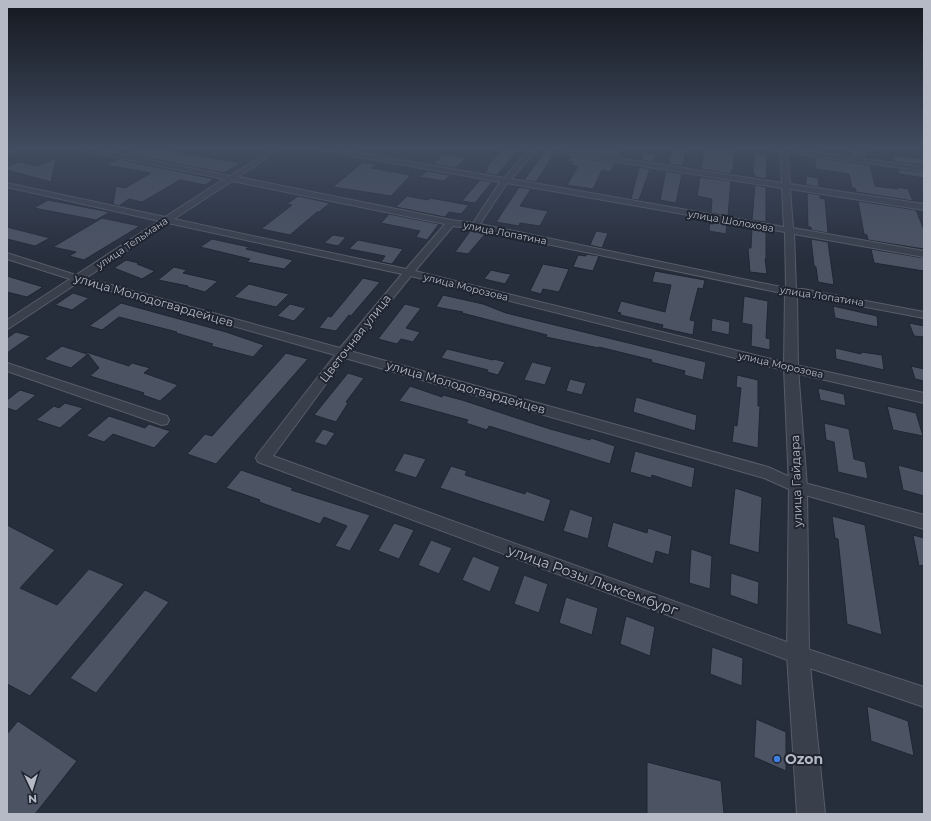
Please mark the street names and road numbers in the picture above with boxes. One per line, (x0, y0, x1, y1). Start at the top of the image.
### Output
street label: улица Шолохова (686, 207, 775, 235)
street label: улица Тельмана (93, 214, 170, 272)
street label: улица Лопатина (461, 218, 548, 247)
street label: улица Молодогвардейцев (72, 270, 235, 330)
street label: улица Морозова (421, 270, 510, 304)
street label: улица Лопатина (778, 283, 865, 309)
street label: Цветочная улица (316, 291, 394, 385)
street label: улица Морозова (736, 349, 825, 381)
street label: улица Молодогвардейцев (384, 357, 547, 417)
street label: улица Гайдара (787, 435, 805, 528)
street label: улица Розы Люксембург (505, 540, 681, 619)

